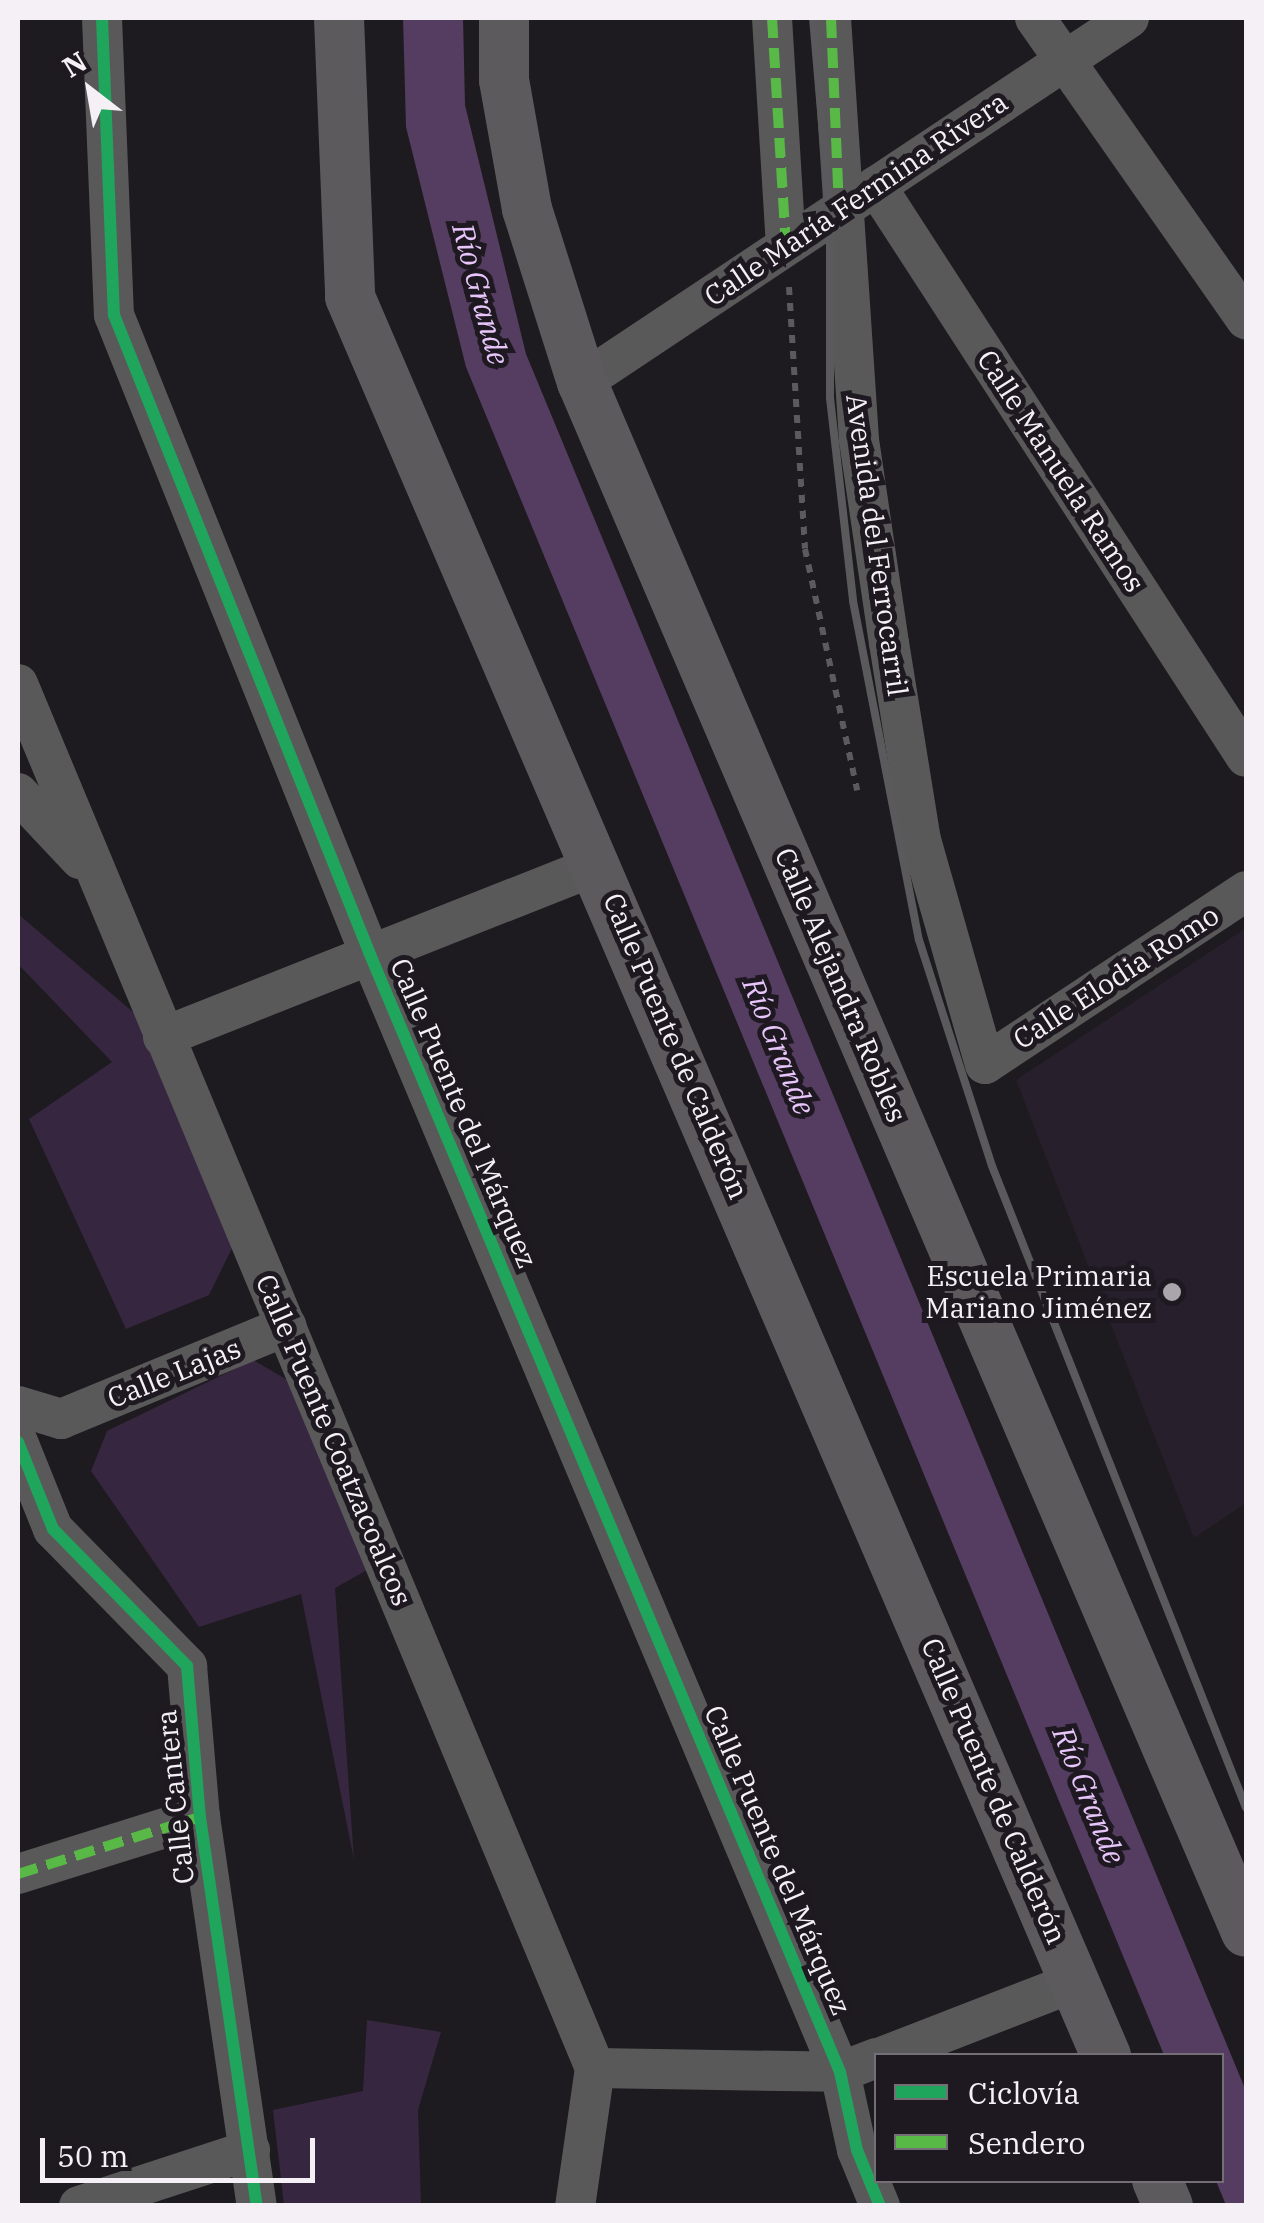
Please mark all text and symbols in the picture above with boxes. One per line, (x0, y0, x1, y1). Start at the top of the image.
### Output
north arrow (40, 40, 140, 140)
text: N (55, 42, 93, 85)
street label: Calle María Fermina Rivera (698, 85, 1014, 313)
water label: Río Grande (445, 219, 517, 369)
street label: Calle Manuela Ramos (970, 344, 1152, 598)
street label: Avenida del Ferrocarril (839, 392, 915, 698)
street label: Calle Alejandra Robles (768, 843, 914, 1127)
street label: Calle Puente de Calderón (596, 888, 756, 1204)
street label: Calle Elodia Romo (1007, 898, 1225, 1056)
street label: Calle Puente del Márquez (384, 953, 544, 1273)
water label: Río Grande (735, 972, 823, 1120)
place label: Escuela Primaria Mariano Jiménez (925, 1259, 1152, 1325)
street label: Calle Puente Coatzacoalcos (249, 1269, 419, 1611)
marker: Escuela Primaria Mariano Jiménez (1161, 1281, 1183, 1303)
street label: Calle Lajas (102, 1331, 246, 1415)
street label: Calle Puente de Calderón (914, 1633, 1074, 1949)
street label: Calle Puente del Márquez (698, 1700, 858, 2020)
street label: Calle Cantera (149, 1708, 201, 1886)
water label: Río Grande (1045, 1721, 1133, 1869)
legend (874, 2053, 1224, 2183)
text: Ciclovía (968, 2073, 1080, 2112)
scale bar (45, 2118, 320, 2180)
text: Sendero (968, 2123, 1085, 2162)
text: 50 m (57, 2136, 129, 2175)

